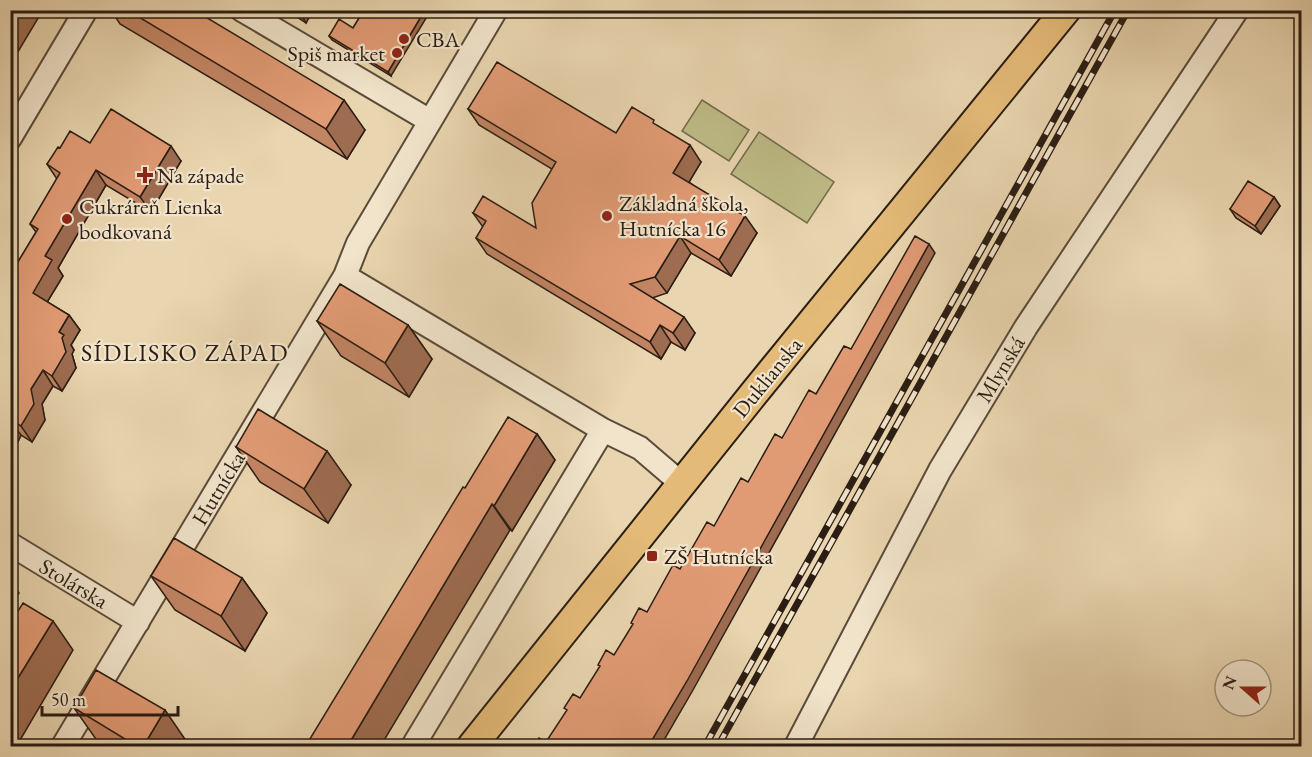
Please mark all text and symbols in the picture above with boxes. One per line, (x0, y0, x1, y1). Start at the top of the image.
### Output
place label: CBA (416, 25, 461, 54)
marker: CBA (397, 32, 411, 46)
place label: Spiš market (287, 39, 385, 68)
marker: Spiš market (390, 46, 404, 60)
place label: Na západe (157, 161, 245, 190)
marker: Na západe (138, 168, 152, 182)
place label: Základná škola, Hutnícka 16 (619, 189, 748, 243)
place label: Cukráreň Lienka bodkovaná (79, 192, 222, 246)
marker: Základná škola, Hutnícka 16 (600, 209, 614, 223)
marker: Cukráreň Lienka bodkovaná (60, 212, 74, 226)
street label: Duklianska (726, 331, 809, 424)
street label: Mlynská (969, 331, 1032, 408)
district label: SÍDLISKO ZÁPAD (81, 337, 289, 368)
street label: Hutnícka (185, 446, 252, 531)
place label: ZŠ Hutnícka (664, 542, 773, 571)
marker: ZŠ Hutnícka (645, 549, 659, 563)
street label: Stolárska (34, 552, 114, 615)
north arrow (1213, 658, 1273, 718)
text: N (1217, 673, 1242, 693)
scale bar (42, 679, 178, 717)
text: 50 m (51, 688, 86, 711)

